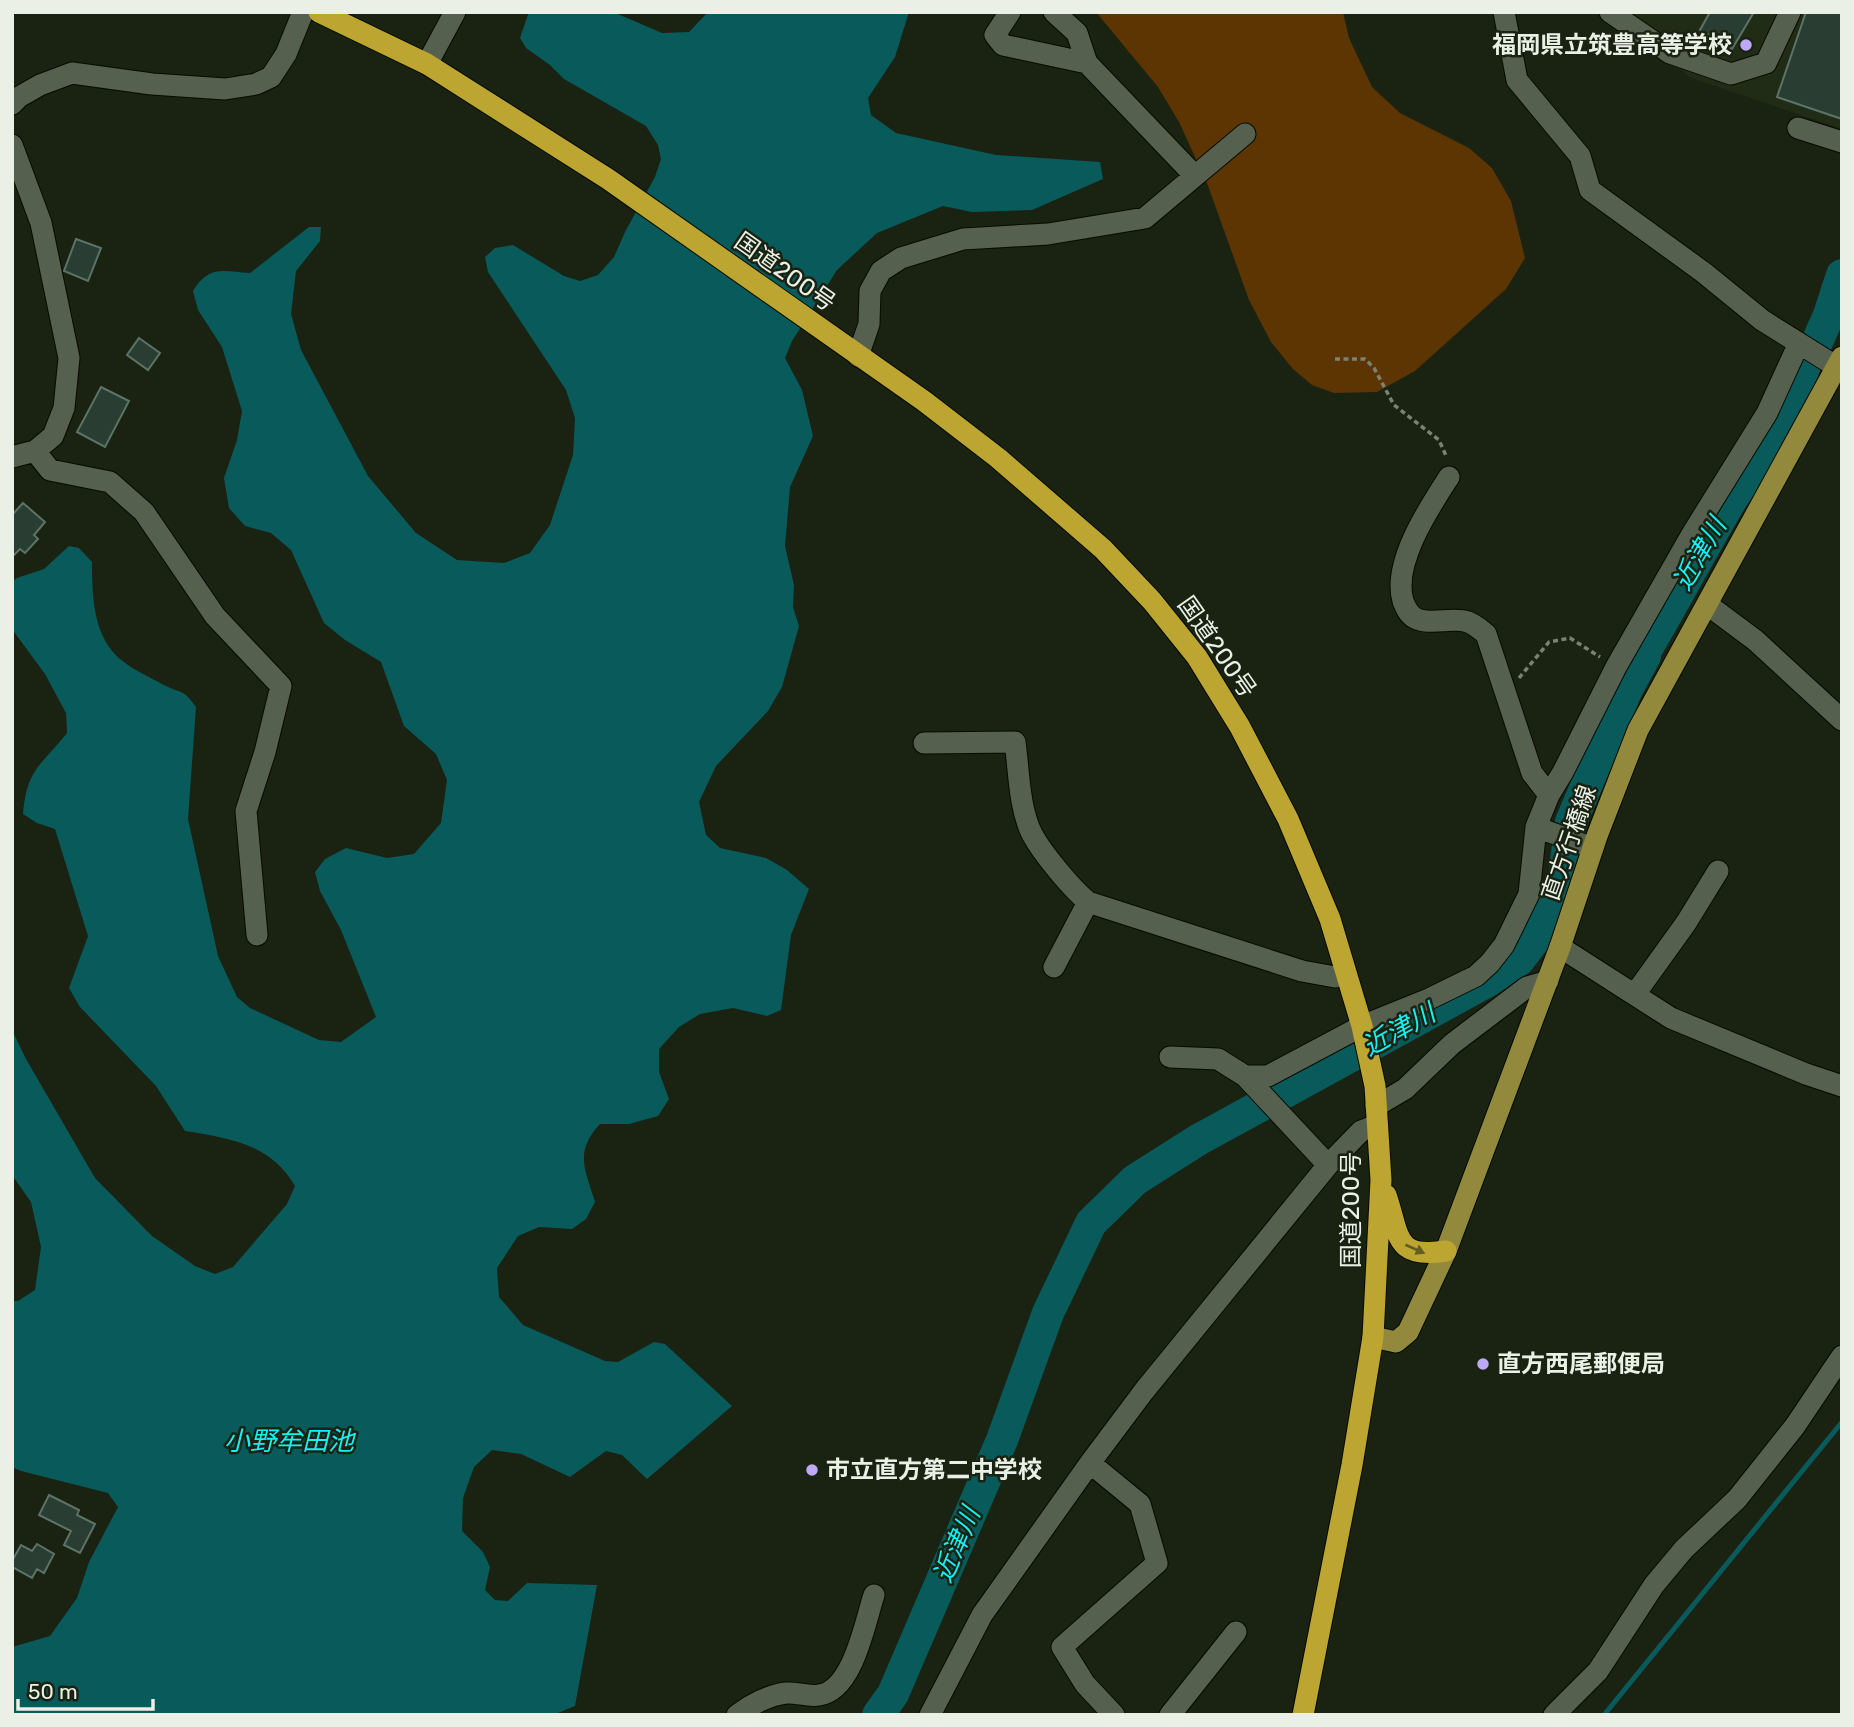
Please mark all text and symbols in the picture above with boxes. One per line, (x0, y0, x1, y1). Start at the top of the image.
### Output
place label: 福岡県立筑豊高等学校 (1492, 31, 1732, 59)
marker: 福岡県立筑豊高等学校 (1738, 37, 1754, 53)
street label: 国道200号 (729, 227, 841, 317)
water label: 近津川 (1667, 510, 1734, 596)
street label: 国道200号 (1172, 591, 1262, 703)
street label: 直方行橋線 (1536, 782, 1602, 904)
water label: 近津川 (1357, 996, 1443, 1062)
street label: 国道200号 (1337, 1152, 1365, 1268)
one-way arrow (1405, 1243, 1426, 1255)
place label: 直方西尾郵便局 (1497, 1350, 1665, 1378)
marker: 直方西尾郵便局 (1475, 1356, 1491, 1372)
water label: 小野牟田池 (224, 1426, 357, 1457)
place label: 市立直方第二中学校 (826, 1456, 1042, 1484)
marker: 市立直方第二中学校 (804, 1462, 820, 1478)
water label: 近津川 (927, 1500, 988, 1587)
scale bar (18, 1668, 152, 1712)
text: 50 m (28, 1679, 78, 1704)

